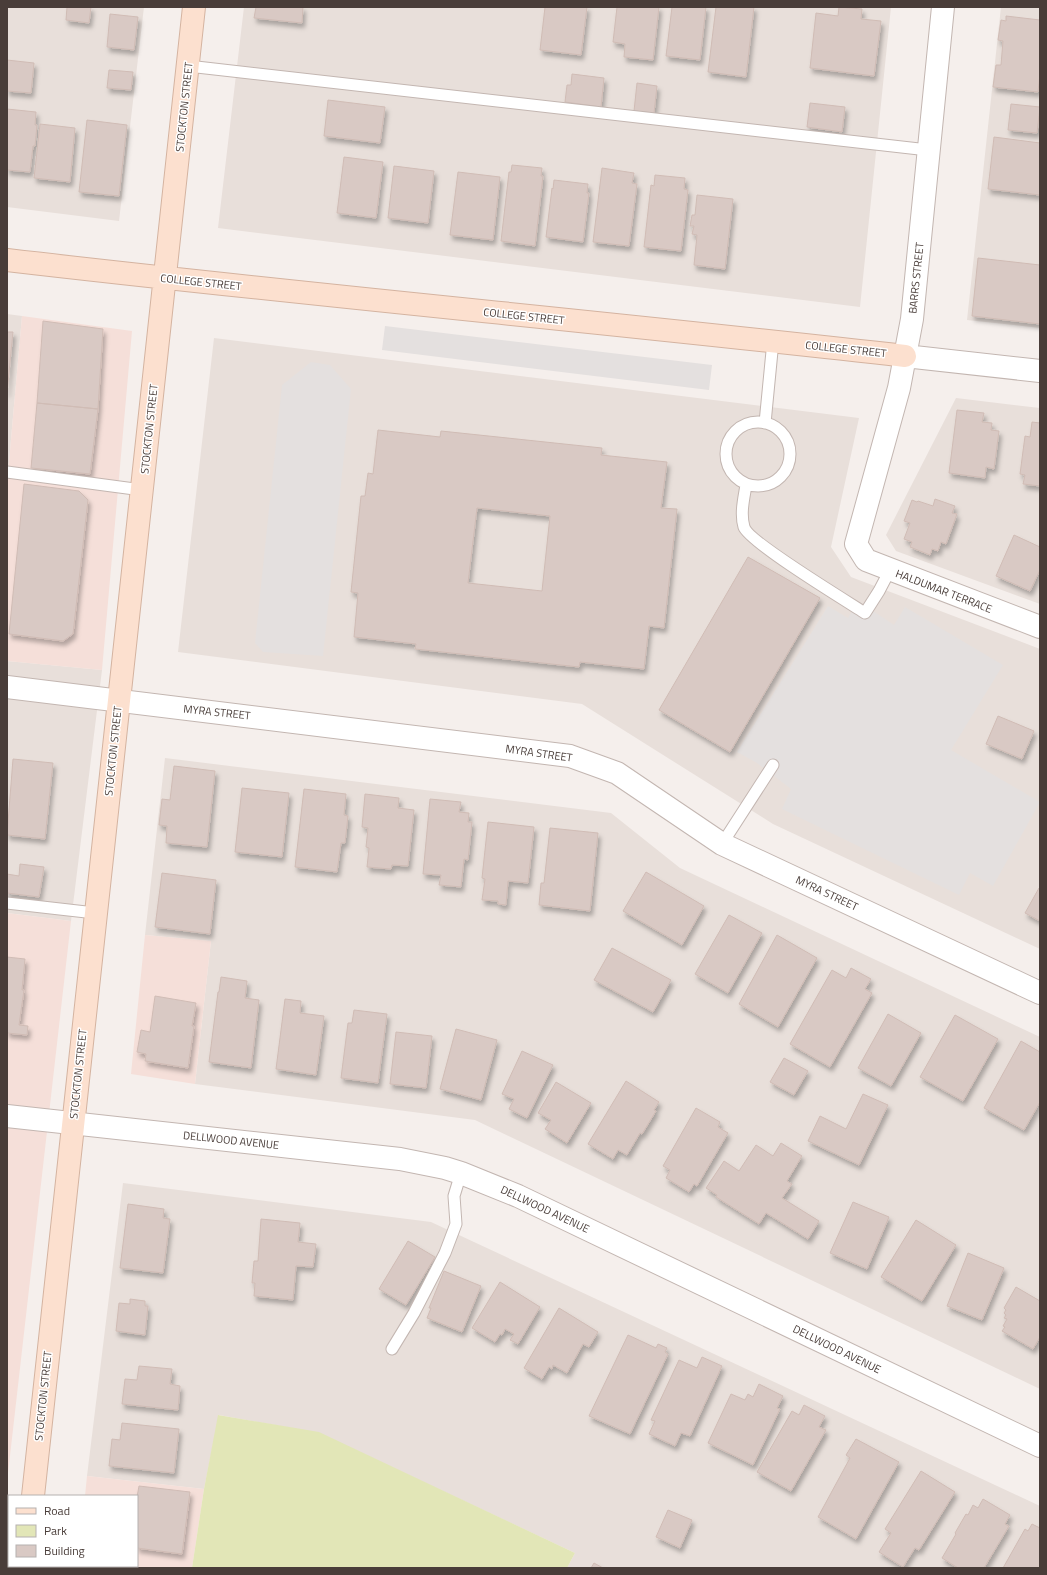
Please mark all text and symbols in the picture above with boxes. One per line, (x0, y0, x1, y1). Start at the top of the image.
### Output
street label: STOCKTON STREET (171, 61, 197, 153)
street label: BARRS STREET (904, 241, 928, 314)
street label: COLLEGE STREET (160, 270, 243, 294)
street label: COLLEGE STREET (483, 304, 566, 328)
street label: COLLEGE STREET (805, 337, 888, 361)
street label: STOCKTON STREET (136, 383, 162, 475)
street label: HALDUMAR TERRACE (893, 565, 995, 617)
street label: MYRA STREET (183, 701, 252, 723)
street label: STOCKTON STREET (100, 705, 126, 797)
street label: MYRA STREET (505, 740, 574, 766)
street label: MYRA STREET (793, 872, 861, 915)
street label: STOCKTON STREET (65, 1028, 91, 1120)
street label: DELLWOOD AVENUE (182, 1127, 280, 1153)
street label: DELLWOOD AVENUE (498, 1181, 592, 1237)
street label: DELLWOOD AVENUE (790, 1321, 884, 1377)
street label: STOCKTON STREET (30, 1350, 56, 1442)
legend (8, 1495, 138, 1567)
text: Road (44, 1501, 70, 1520)
text: Park (44, 1521, 67, 1540)
text: Building (44, 1541, 85, 1560)

